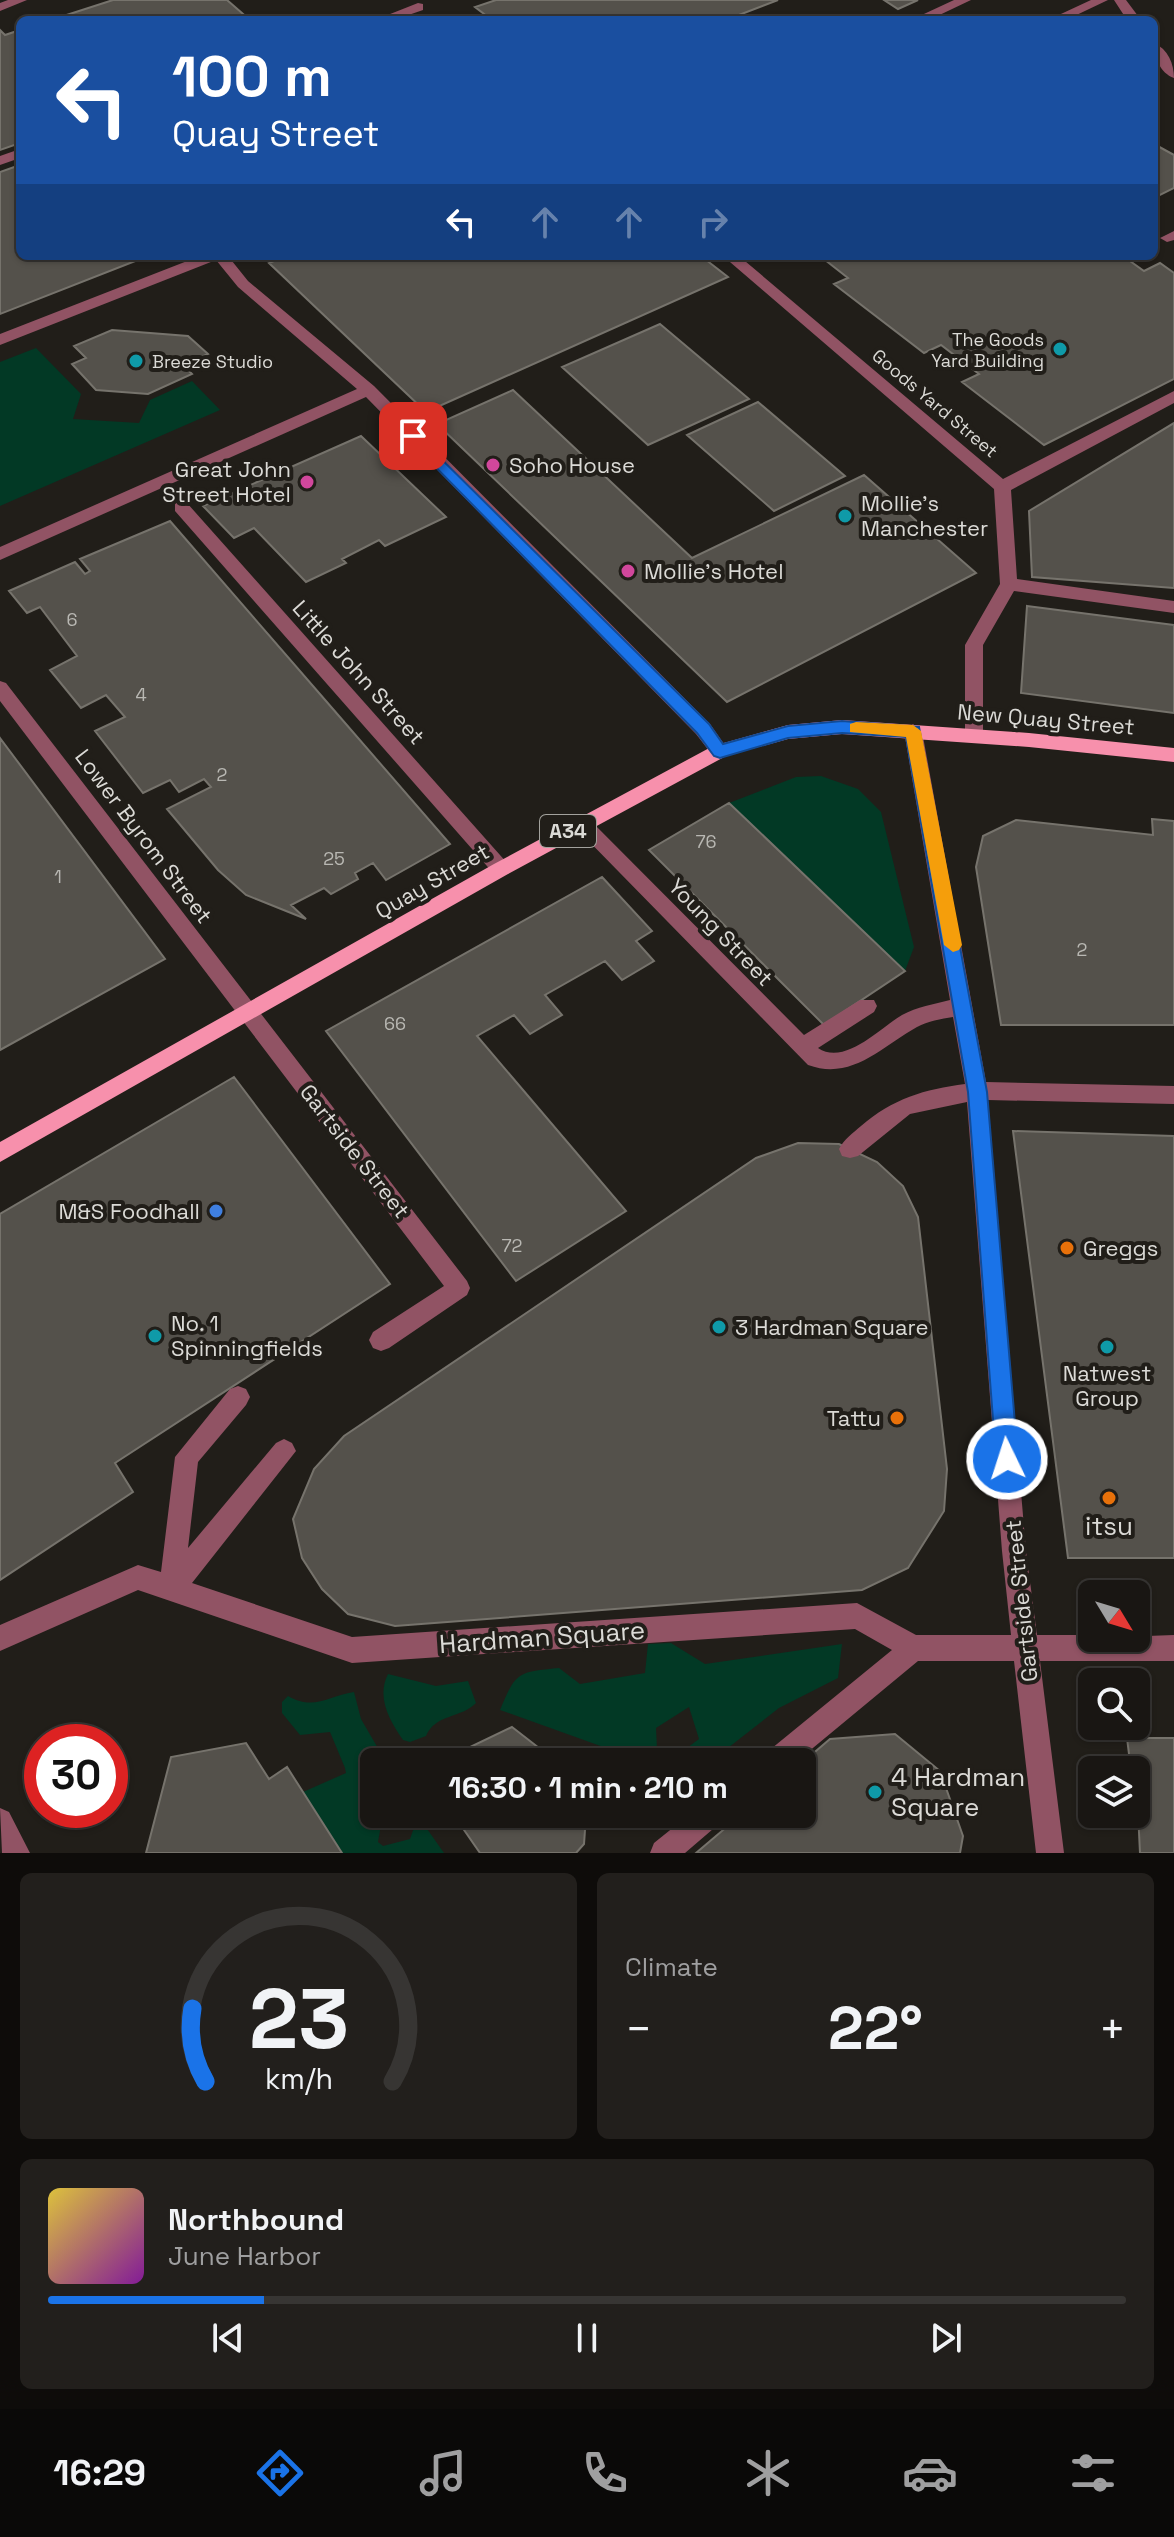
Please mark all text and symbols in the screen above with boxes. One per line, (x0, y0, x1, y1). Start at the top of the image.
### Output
text: 100 m (172, 41, 332, 112)
icon: left (40, 48, 144, 152)
text: Quay Street (172, 111, 380, 157)
icon: left (439, 200, 483, 244)
icon: ahead (523, 200, 567, 244)
icon: ahead (607, 200, 651, 244)
icon: right (691, 200, 735, 244)
place label: The Goods Yard Building (931, 328, 1044, 372)
marker: The Goods Yard Building (1051, 340, 1069, 358)
street label: Goods Yard Street (867, 344, 1003, 462)
place label: Breeze Studio (152, 350, 273, 373)
marker: Breeze Studio (127, 352, 145, 370)
pin (379, 402, 447, 470)
icon: arrive (391, 414, 435, 458)
place label: Soho House (509, 451, 635, 479)
place label: Great John Street Hotel (162, 455, 291, 508)
marker: Soho House (484, 456, 502, 474)
marker: Great John Street Hotel (298, 473, 316, 491)
place label: Mollie's Manchester (861, 489, 988, 542)
marker: Mollie's Manchester (836, 507, 854, 525)
place label: Mollie's Hotel (644, 557, 784, 585)
marker: Mollie's Hotel (619, 562, 637, 580)
street label: Little John Street (287, 594, 431, 750)
house number: 6 (66, 608, 78, 631)
house number: 4 (135, 683, 147, 706)
street label: New Quay Street (956, 697, 1136, 741)
street label: Lower Byrom Street (69, 743, 219, 929)
house number: 2 (217, 763, 227, 786)
road number: A34 (540, 815, 596, 847)
house number: 76 (695, 830, 717, 853)
street label: Quay Street (370, 837, 494, 925)
house number: 25 (323, 847, 345, 870)
house number: 1 (54, 865, 62, 888)
street label: Young Street (663, 872, 779, 992)
house number: 2 (1077, 938, 1087, 961)
house number: 66 (384, 1012, 406, 1035)
street label: Gartside Street (294, 1078, 416, 1224)
place label: M&S Foodhall (59, 1197, 200, 1225)
marker: M&S Foodhall (207, 1202, 225, 1220)
house number: 72 (502, 1234, 522, 1257)
place label: Greggs (1083, 1234, 1158, 1262)
marker: Greggs (1058, 1239, 1076, 1257)
place label: No. 1 Spinningfields (171, 1309, 323, 1362)
place label: 3 Hardman Square (735, 1313, 928, 1341)
marker: 3 Hardman Square (710, 1318, 728, 1336)
marker: No. 1 Spinningfields (146, 1327, 164, 1345)
marker: Natwest Group (1098, 1338, 1116, 1356)
place label: Natwest Group (1063, 1359, 1151, 1412)
place label: Tattu (827, 1404, 881, 1432)
marker: Tattu (888, 1409, 906, 1427)
position arrow (965, 1417, 1049, 1501)
marker: itsu (1100, 1489, 1118, 1507)
place label: itsu (1085, 1509, 1133, 1543)
street label: Gartside Street (999, 1519, 1043, 1683)
north arrow (1078, 1580, 1150, 1652)
map controls (1078, 1580, 1150, 1828)
street label: Hardman Square (438, 1613, 646, 1661)
button: search (1078, 1668, 1150, 1740)
speed limit sign: 30 (24, 1724, 128, 1828)
button: layers (1078, 1756, 1150, 1828)
place label: 4 Hardman Square (891, 1760, 1025, 1824)
text: 16:30 · 1 min · 210 m (448, 1768, 728, 1807)
marker: 4 Hardman Square (866, 1783, 884, 1801)
text: Climate (625, 1950, 718, 1984)
text: 23 (249, 1966, 349, 2072)
text: 22° (828, 1990, 923, 2067)
text: − (625, 2001, 652, 2057)
text: + (1099, 2001, 1126, 2057)
text: km/h (264, 2061, 333, 2097)
text: Northbound (168, 2200, 344, 2239)
text: June Harbor (168, 2239, 321, 2273)
icon: previous (206, 2316, 250, 2360)
icon: pause (565, 2316, 609, 2360)
icon: next (924, 2316, 968, 2360)
icon: directions (252, 2445, 308, 2501)
icon: music (415, 2445, 471, 2501)
icon: phone (577, 2445, 633, 2501)
icon: climate (740, 2445, 796, 2501)
icon: car (902, 2445, 958, 2501)
icon: filters (1065, 2445, 1121, 2501)
text: 16:29 (53, 2450, 146, 2496)

